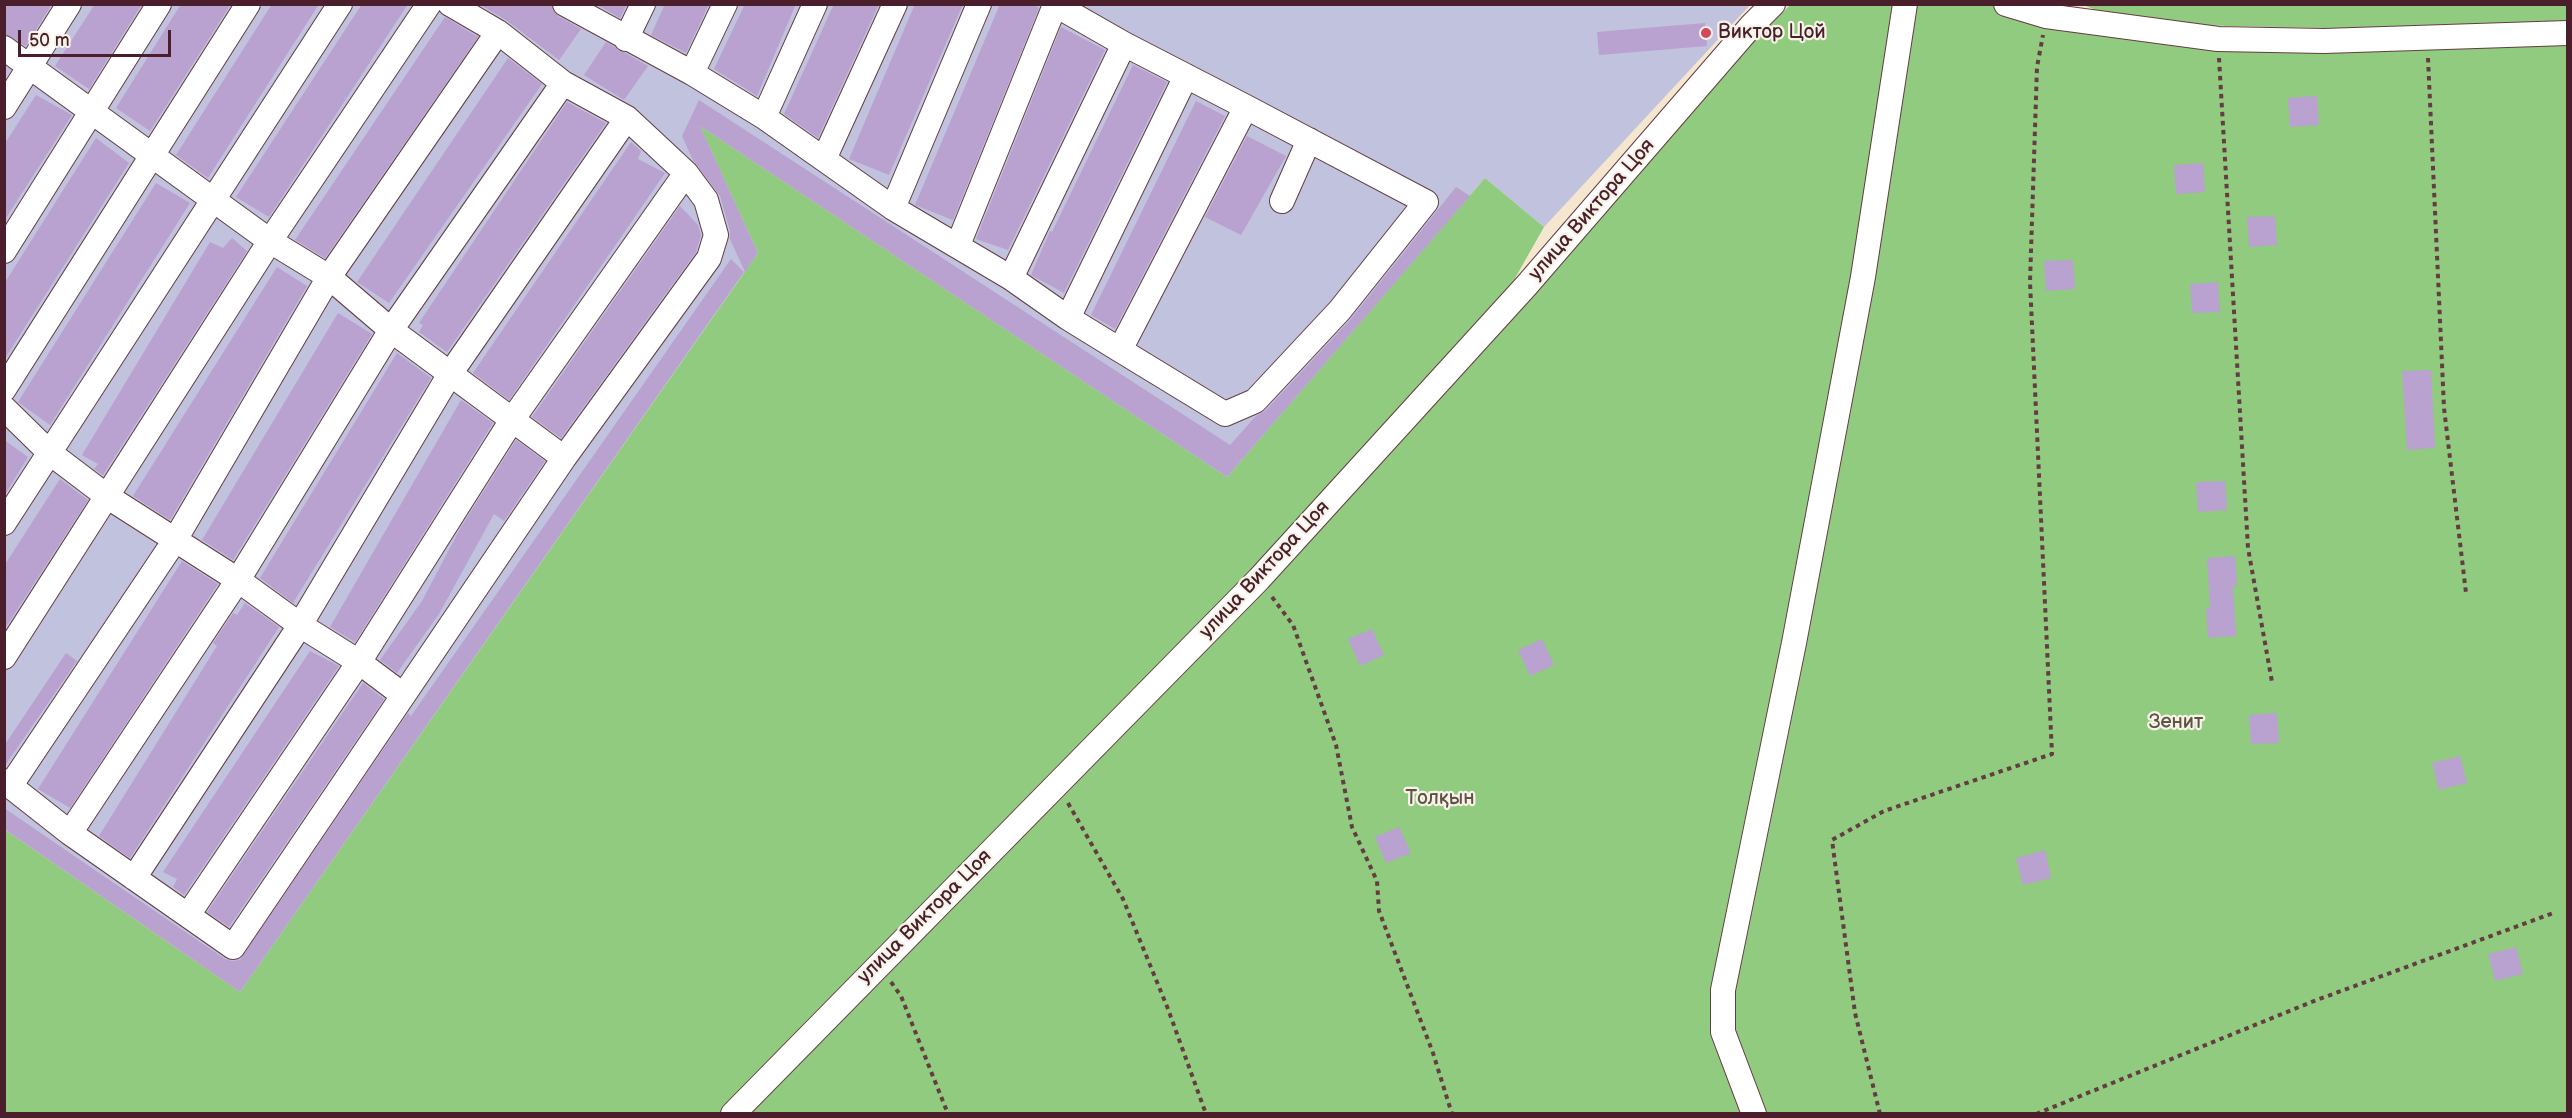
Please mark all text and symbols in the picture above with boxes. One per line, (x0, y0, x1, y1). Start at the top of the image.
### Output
scale bar (21, 18, 174, 56)
place label: Виктор Цой (1718, 21, 1826, 45)
marker: Виктор Цой (1699, 26, 1713, 40)
text: 50 m (29, 30, 70, 51)
street label: улица Виктора Цоя (1524, 134, 1660, 286)
street label: улица Виктора Цоя (1195, 496, 1335, 644)
park label: Зенит (2149, 711, 2203, 735)
park label: Толқын (1406, 787, 1474, 811)
street label: улица Виктора Цоя (853, 845, 997, 989)

